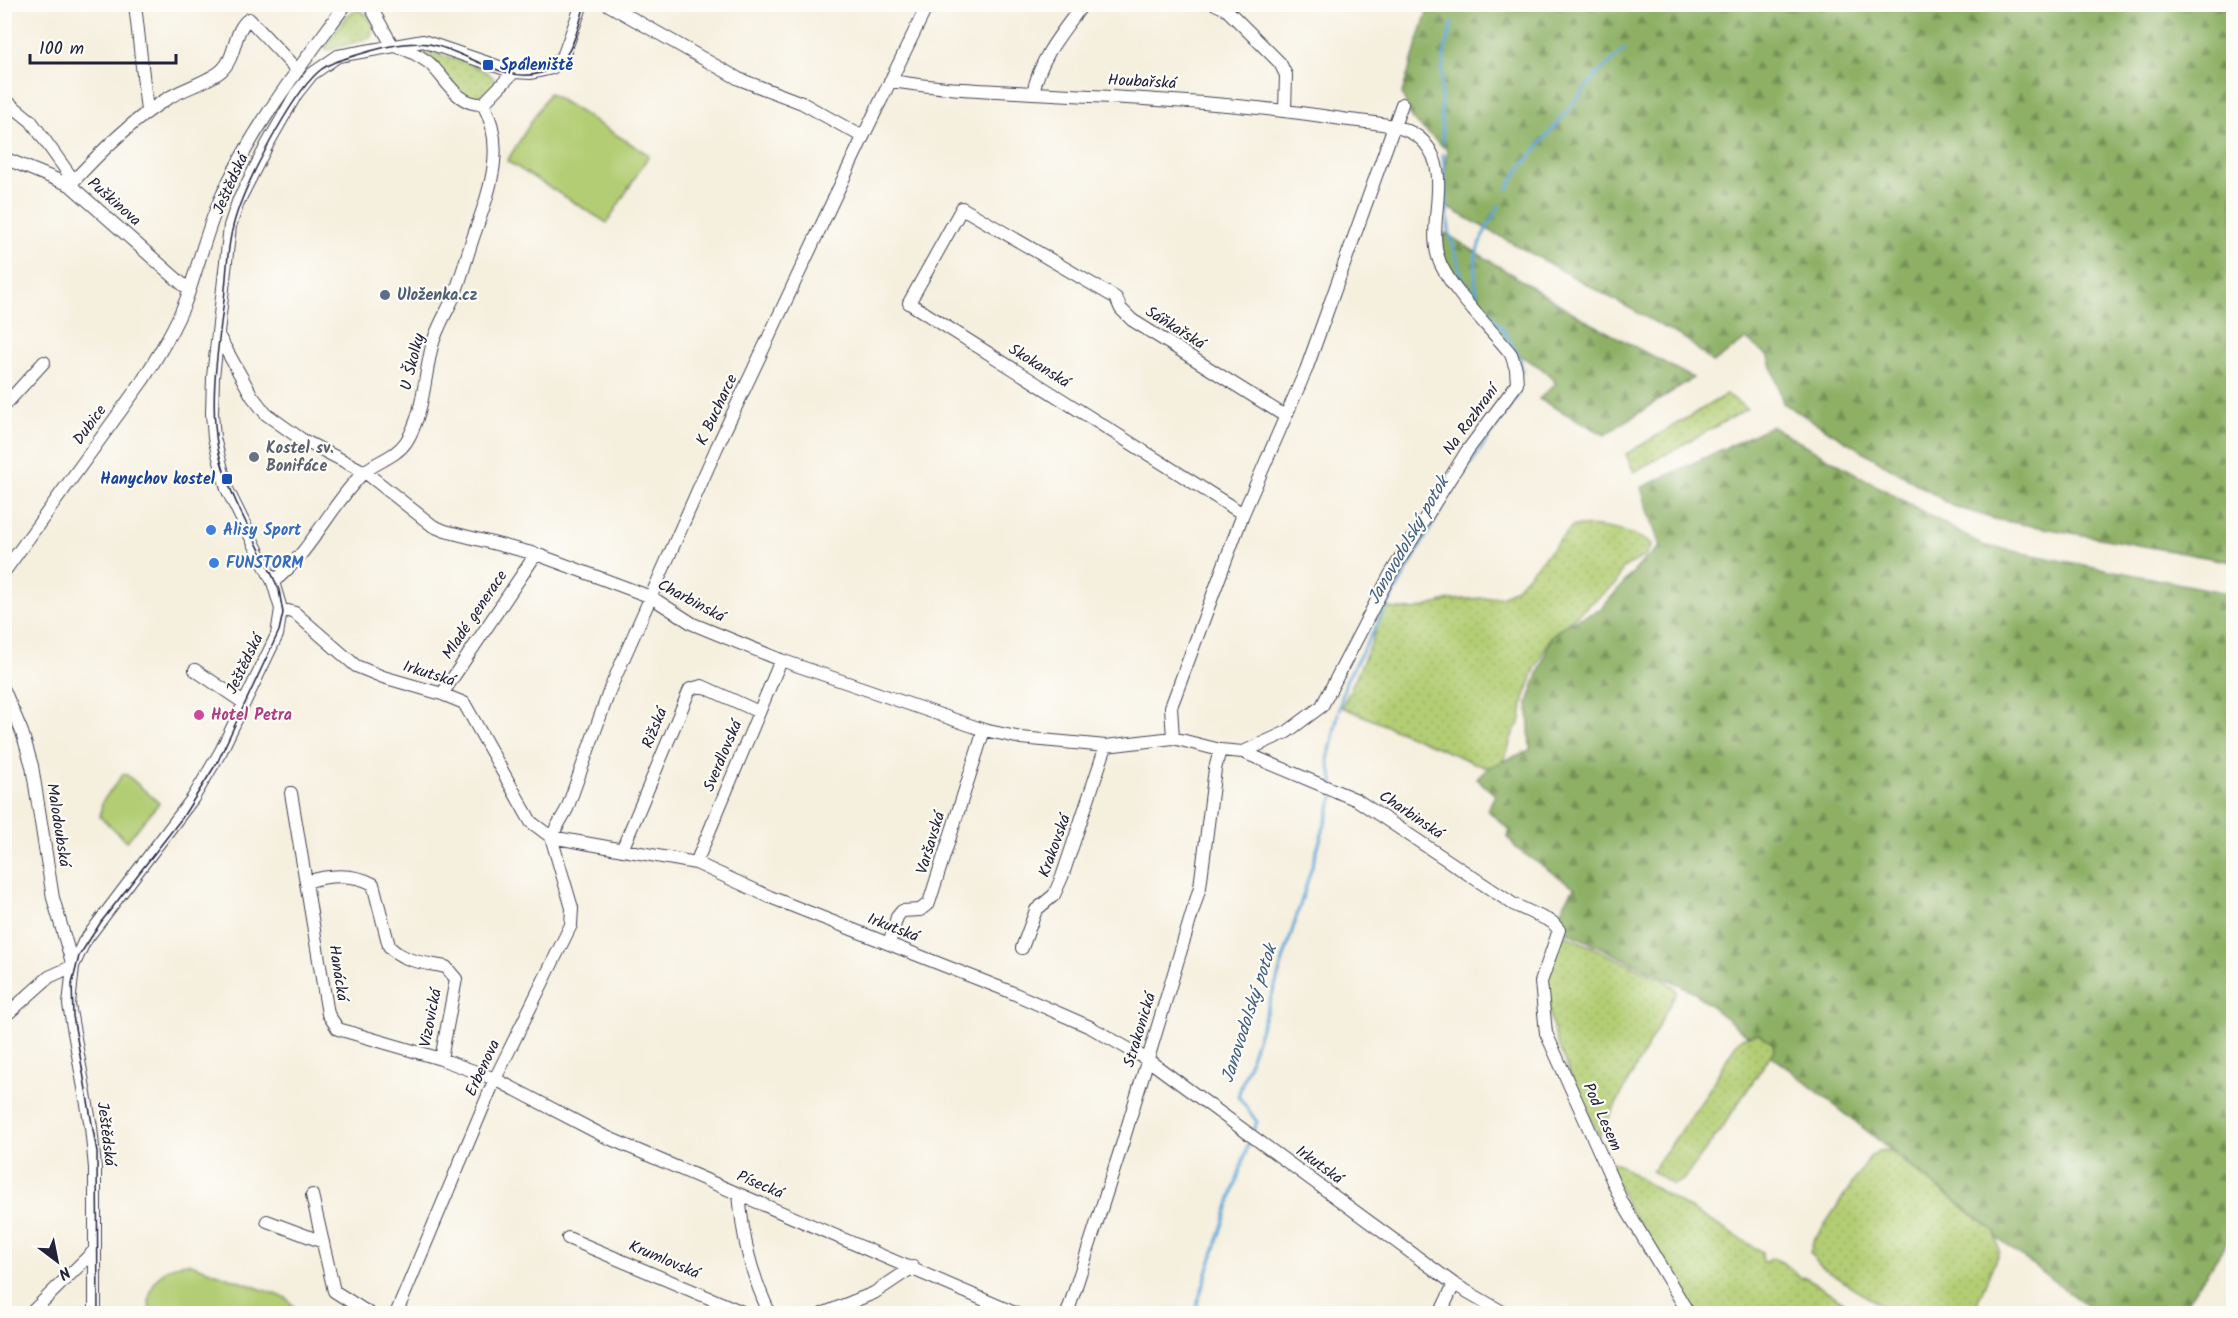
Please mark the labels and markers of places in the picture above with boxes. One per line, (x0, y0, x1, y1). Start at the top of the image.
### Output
place label: Spáleniště (500, 53, 574, 78)
marker: Spáleniště (481, 58, 495, 72)
place label: Uloženka.cz (397, 283, 478, 308)
marker: Uloženka.cz (378, 288, 392, 302)
place label: Kostel sv. Bonifáce (266, 436, 334, 479)
marker: Kostel sv. Bonifáce (247, 450, 261, 464)
place label: Hanychov kostel (100, 467, 216, 492)
marker: Hanychov kostel (220, 472, 234, 486)
place label: Alisy Sport (223, 518, 302, 543)
marker: Alisy Sport (204, 523, 218, 537)
place label: FUNSTORM (226, 551, 304, 576)
marker: FUNSTORM (207, 556, 221, 570)
place label: Hotel Petra (211, 703, 292, 728)
marker: Hotel Petra (192, 708, 206, 722)

